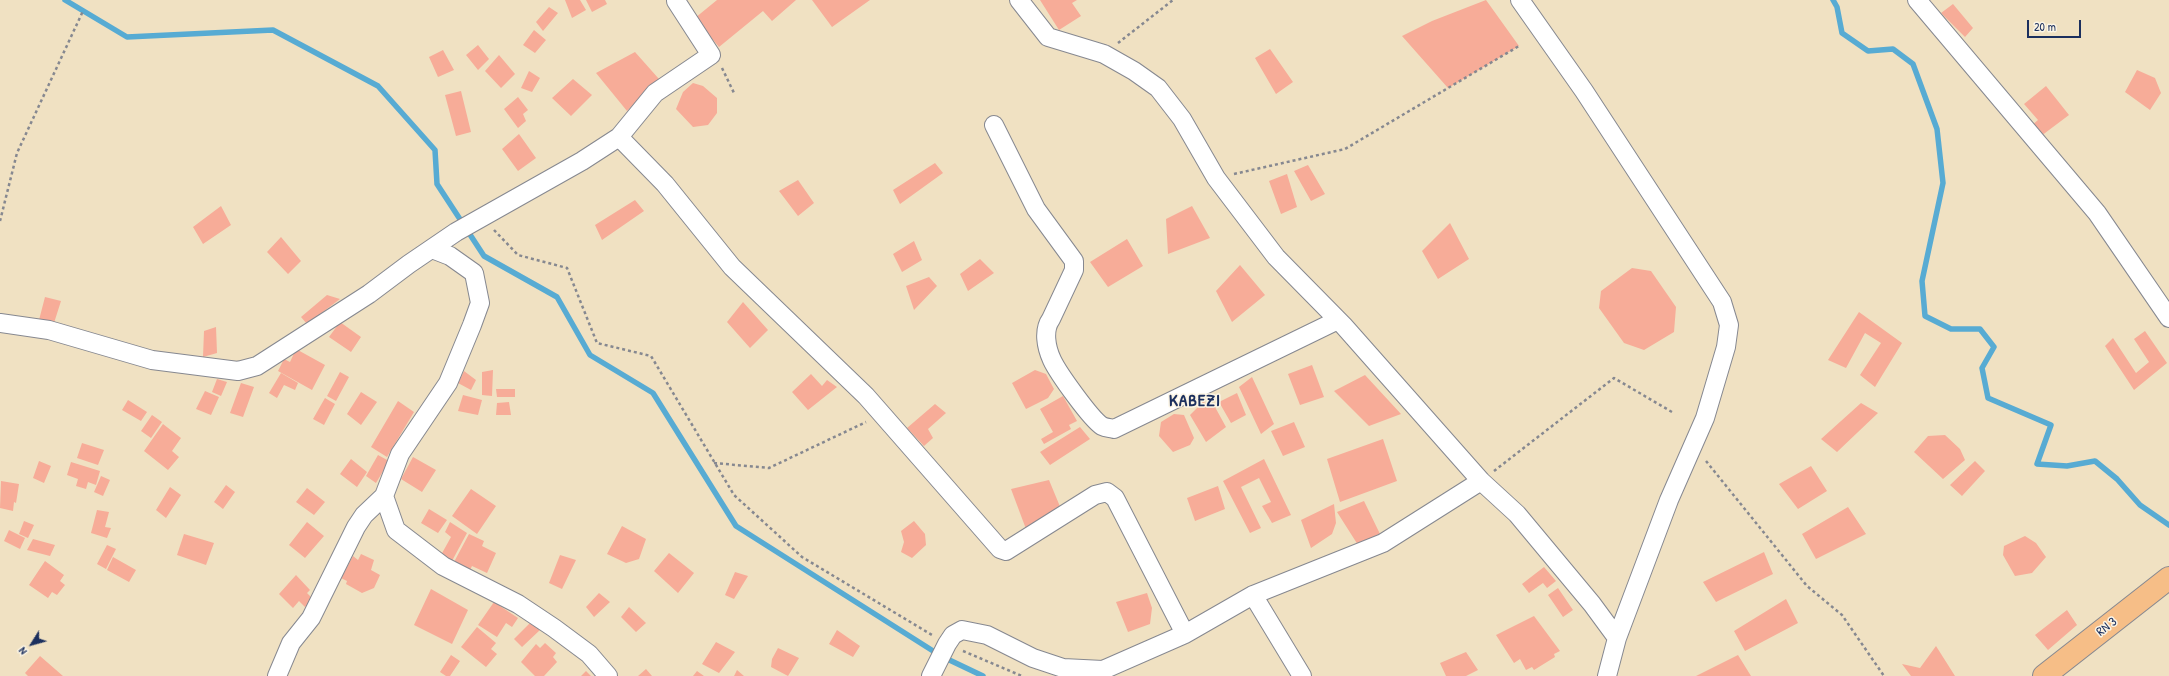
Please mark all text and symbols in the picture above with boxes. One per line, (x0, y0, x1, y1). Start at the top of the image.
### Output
scale bar (2029, 12, 2083, 38)
text: 20 m (2034, 18, 2056, 35)
district label: KABEZI (1169, 391, 1221, 411)
street label: RN 3 (2094, 614, 2120, 640)
north arrow (12, 624, 52, 664)
text: N (15, 645, 30, 658)

